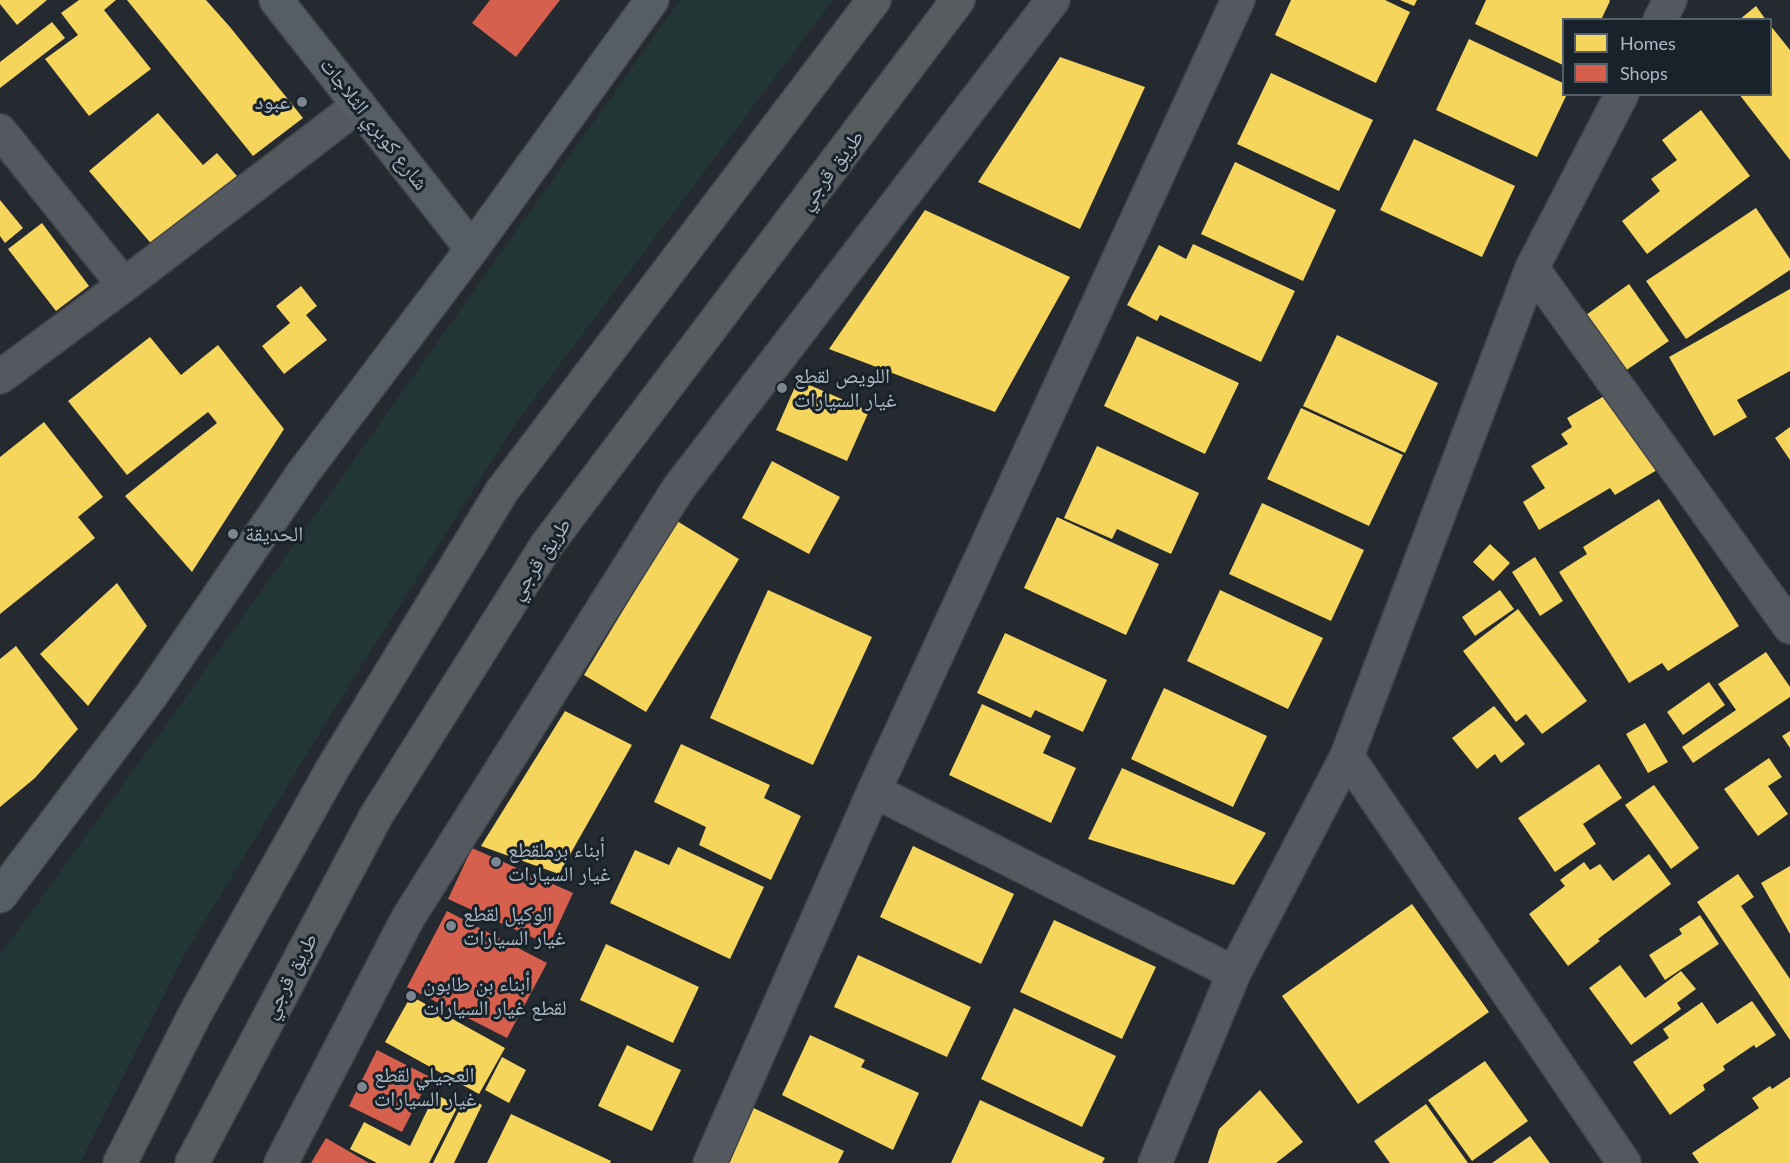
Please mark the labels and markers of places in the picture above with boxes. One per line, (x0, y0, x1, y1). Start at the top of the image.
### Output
place label: عبود (255, 89, 290, 115)
marker: عبود (295, 95, 309, 109)
place label: اللويص لقطع غيار السيارات (794, 363, 897, 413)
marker: اللويص لقطع غيار السيارات (775, 381, 789, 395)
place label: الحديقة (245, 521, 303, 547)
marker: الحديقة (226, 527, 240, 541)
place label: أبناء برملقطع غيار السيارات (508, 837, 611, 887)
marker: أبناء برملقطع غيار السيارات (489, 855, 503, 869)
place label: الوكيل لقطع غيار السيارات (463, 901, 566, 951)
marker: الوكيل لقطع غيار السيارات (444, 919, 458, 933)
place label: أبناء بن طابون لقطع غيار السيارات (423, 971, 567, 1021)
marker: أبناء بن طابون لقطع غيار السيارات (404, 989, 418, 1003)
place label: العجيلي لقطع غيار السيارات (374, 1062, 477, 1112)
marker: العجيلي لقطع غيار السيارات (355, 1080, 369, 1094)

